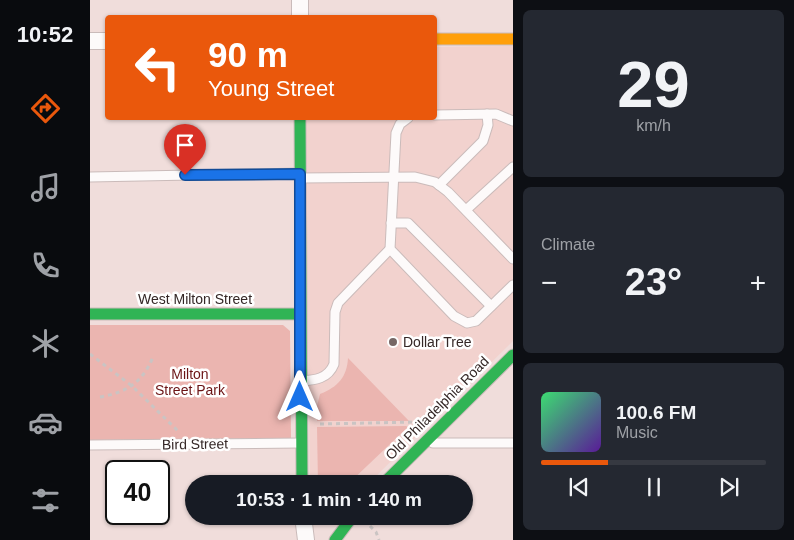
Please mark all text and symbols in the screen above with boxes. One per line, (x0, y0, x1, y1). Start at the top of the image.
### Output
text: 10:52 (17, 22, 73, 47)
icon: left (125, 35, 190, 100)
text: 90 m (208, 35, 288, 74)
text: 29 (617, 48, 690, 121)
text: Young Street (208, 76, 334, 101)
icon: directions (28, 91, 63, 126)
text: km/h (636, 117, 671, 134)
pin (164, 124, 206, 175)
icon: arrive (171, 131, 199, 159)
icon: music (28, 170, 63, 205)
text: Climate (541, 236, 595, 253)
icon: phone (28, 248, 63, 283)
text: 23° (625, 261, 682, 303)
text: − (541, 267, 557, 298)
text: + (750, 267, 766, 298)
street label: West Milton Street (138, 291, 252, 307)
icon: climate (28, 326, 63, 361)
place label: Dollar Tree (403, 334, 472, 350)
marker: Dollar Tree (387, 336, 399, 348)
street label: Old Philadelphia Road (382, 353, 492, 463)
park label: Milton Street Park (155, 366, 226, 398)
position arrow (273, 370, 325, 422)
text: 100.6 FM (616, 402, 696, 423)
icon: car (28, 405, 63, 440)
text: Music (616, 424, 658, 441)
street label: Bird Street (162, 435, 228, 453)
speed limit sign: 40 (105, 460, 170, 525)
icon: previous (565, 473, 593, 501)
icon: pause (640, 473, 668, 501)
icon: next (715, 473, 743, 501)
icon: filters (28, 483, 63, 518)
text: 10:53 · 1 min · 140 m (236, 489, 422, 510)

